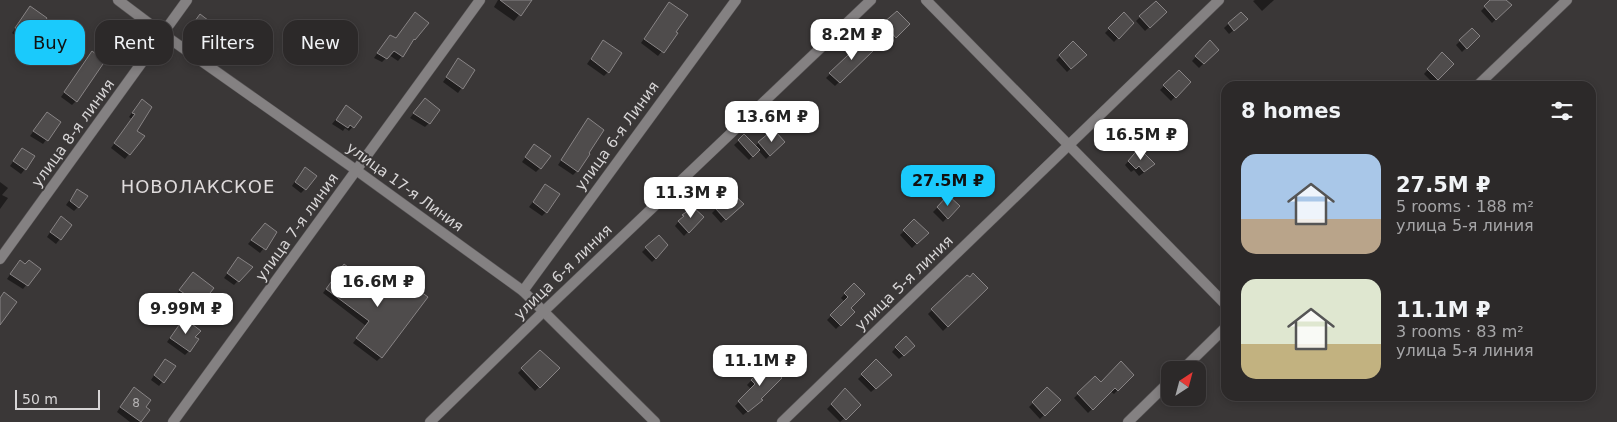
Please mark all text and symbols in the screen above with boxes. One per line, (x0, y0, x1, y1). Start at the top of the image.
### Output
pin: 8.2M ₽ (811, 18, 893, 61)
chip: Buy (15, 20, 85, 65)
chip: Rent (95, 20, 173, 65)
chip: Filters (183, 20, 273, 65)
chip: New (283, 20, 358, 65)
text: 8.2M ₽ (822, 25, 882, 44)
street label: улица 8-я линия (28, 76, 118, 190)
street label: улица 6-я Линия (571, 78, 663, 194)
icon: filters (1548, 97, 1576, 125)
text: 8 homes (1241, 99, 1341, 123)
pin: 13.6M ₽ (726, 100, 818, 143)
text: 13.6M ₽ (736, 107, 808, 126)
pin: 16.5M ₽ (1095, 119, 1187, 161)
text: 16.5M ₽ (1105, 125, 1177, 144)
street label: улица 17-я Линия (343, 138, 467, 236)
pin: 27.5M ₽ (902, 164, 994, 207)
street label: улица 7-я линия (252, 170, 342, 284)
text: 27.5M ₽ (912, 171, 984, 190)
text: 27.5M ₽ (1396, 173, 1491, 197)
icon: home (1281, 174, 1341, 234)
district label: НОВОЛАКСКОЕ (121, 176, 275, 197)
pin: 11.3M ₽ (645, 176, 737, 219)
text: 11.3M ₽ (655, 183, 727, 202)
text: 5 rooms · 188 m² (1396, 197, 1534, 216)
text: улица 5-я линия (1396, 216, 1534, 235)
street label: улица 6-я линия (510, 221, 616, 323)
street label: улица 5-я линия (851, 232, 957, 334)
pin: 16.6M ₽ (332, 266, 424, 308)
text: 16.6M ₽ (342, 272, 414, 291)
pin: 9.99M ₽ (140, 292, 232, 335)
text: 11.1M ₽ (1396, 298, 1491, 322)
text: 9.99M ₽ (150, 299, 222, 318)
icon: home (1281, 299, 1341, 359)
text: 3 rooms · 83 m² (1396, 322, 1524, 341)
text: улица 5-я линия (1396, 341, 1534, 360)
pin: 11.1M ₽ (714, 344, 806, 387)
text: 11.1M ₽ (724, 351, 796, 370)
north arrow (1161, 361, 1206, 406)
map controls (1161, 361, 1206, 406)
scale bar (15, 387, 100, 410)
text: 50 m (22, 391, 58, 407)
house number: 8 (132, 396, 140, 410)

